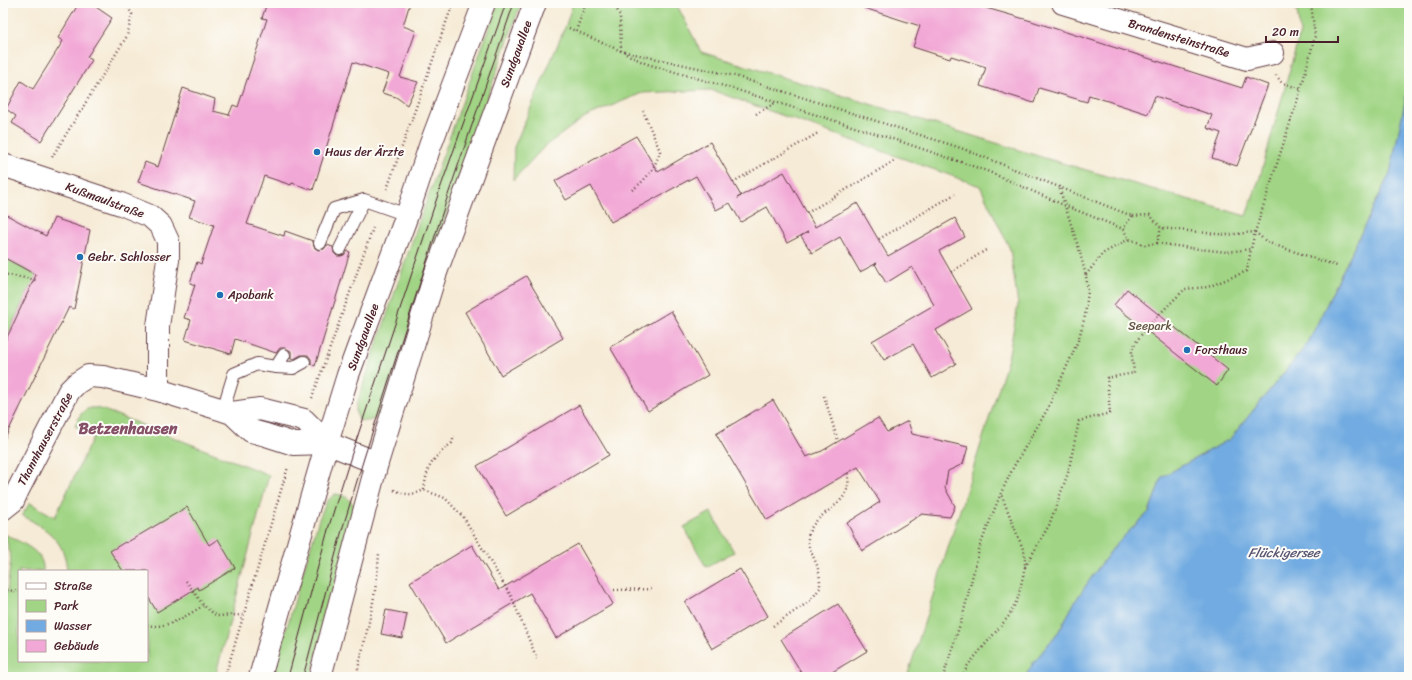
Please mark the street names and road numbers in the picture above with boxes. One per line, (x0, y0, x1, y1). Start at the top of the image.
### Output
street label: Brandensteinstraße (1125, 12, 1233, 64)
street label: Sundgauallee (494, 17, 538, 91)
street label: Kußmaulstraße (62, 176, 148, 224)
street label: Sundgauallee (341, 300, 385, 374)
street label: Thannhauserstraße (11, 388, 79, 490)

